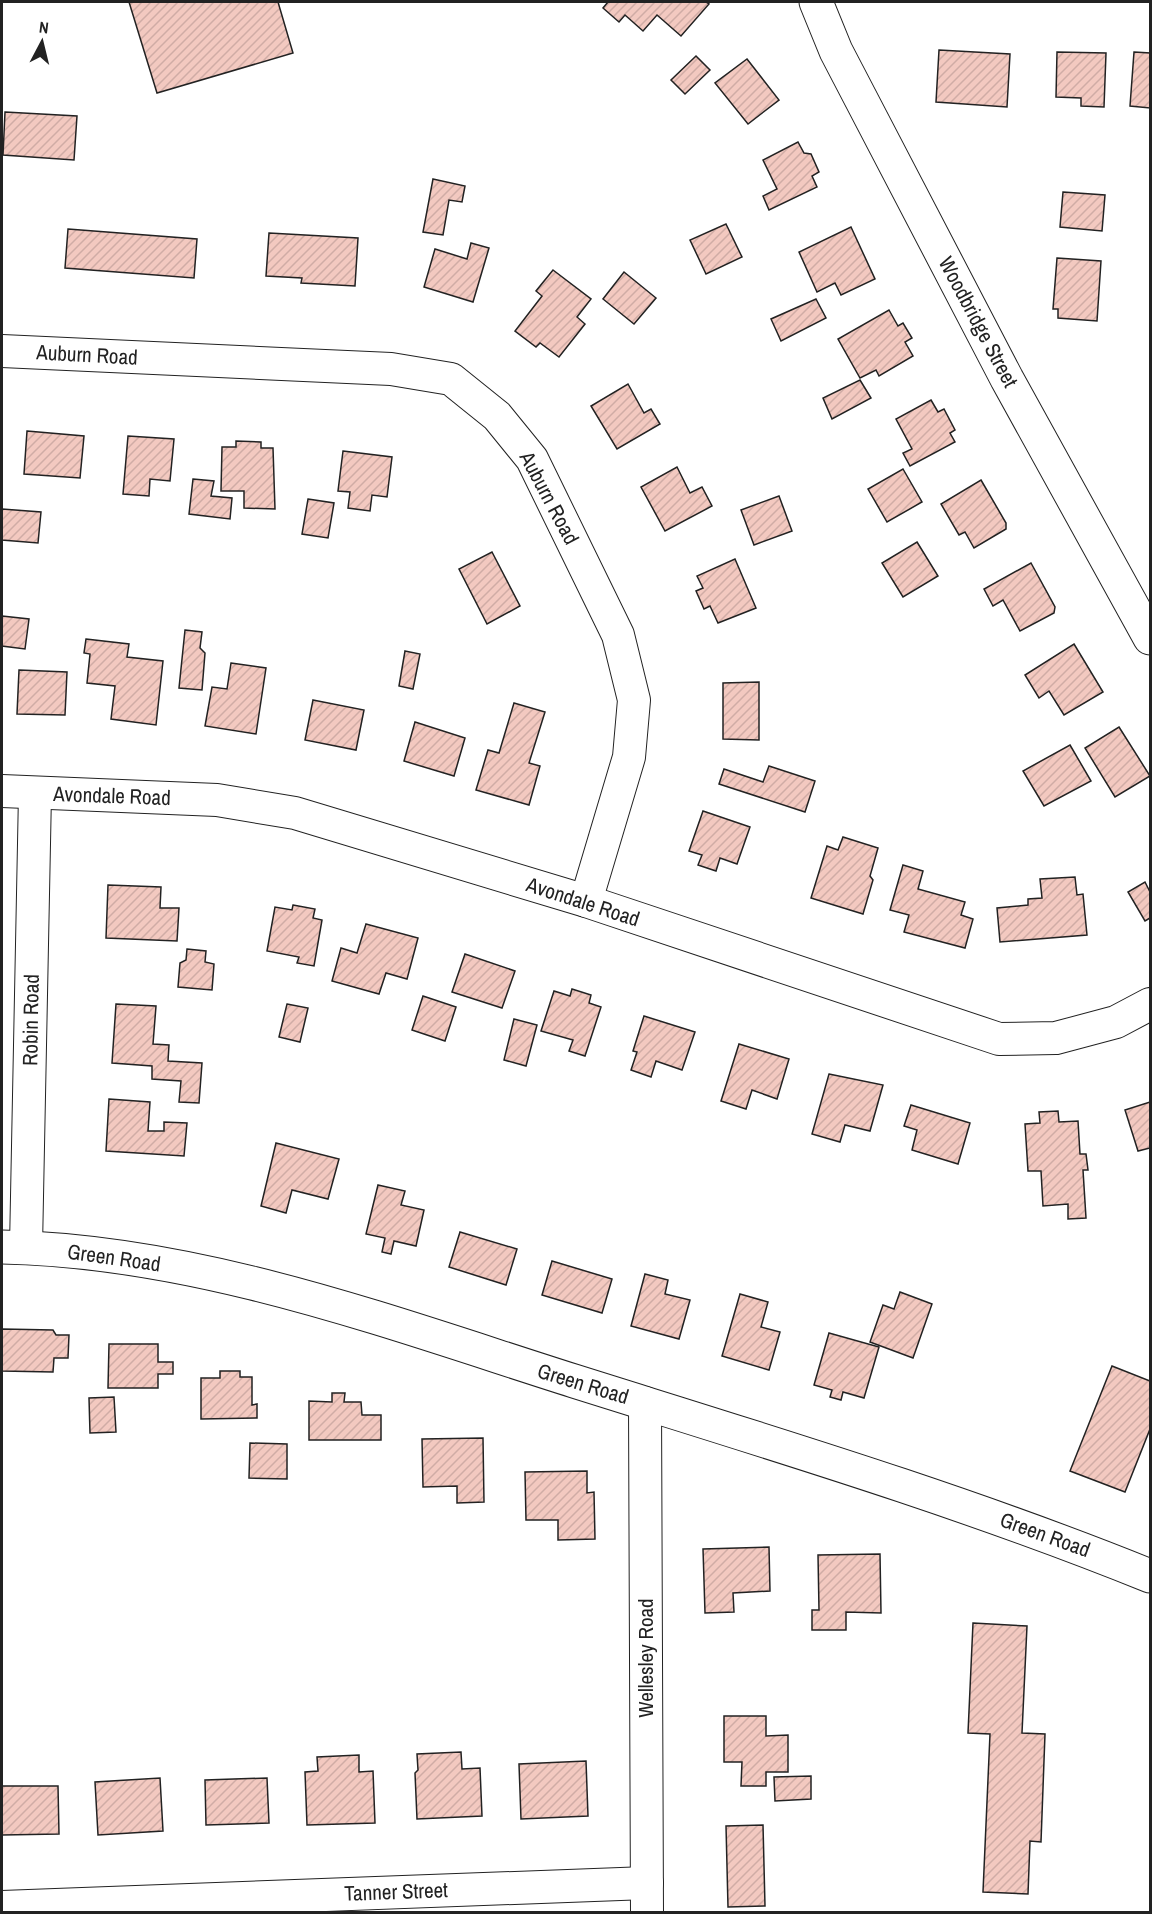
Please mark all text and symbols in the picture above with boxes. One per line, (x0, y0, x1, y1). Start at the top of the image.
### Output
north arrow (12, 12, 72, 72)
text: N (38, 16, 50, 39)
street label: Woodbridge Street (932, 251, 1025, 392)
street label: Auburn Road (35, 337, 138, 372)
street label: Auburn Road (512, 445, 586, 549)
street label: Avondale Road (52, 779, 171, 812)
street label: Avondale Road (522, 869, 643, 933)
street label: Robin Road (15, 974, 46, 1066)
street label: Green Road (66, 1237, 163, 1278)
street label: Green Road (534, 1356, 632, 1411)
street label: Green Road (996, 1505, 1094, 1564)
street label: Wellesley Road (631, 1598, 660, 1718)
street label: Tanner Street (344, 1875, 449, 1908)

